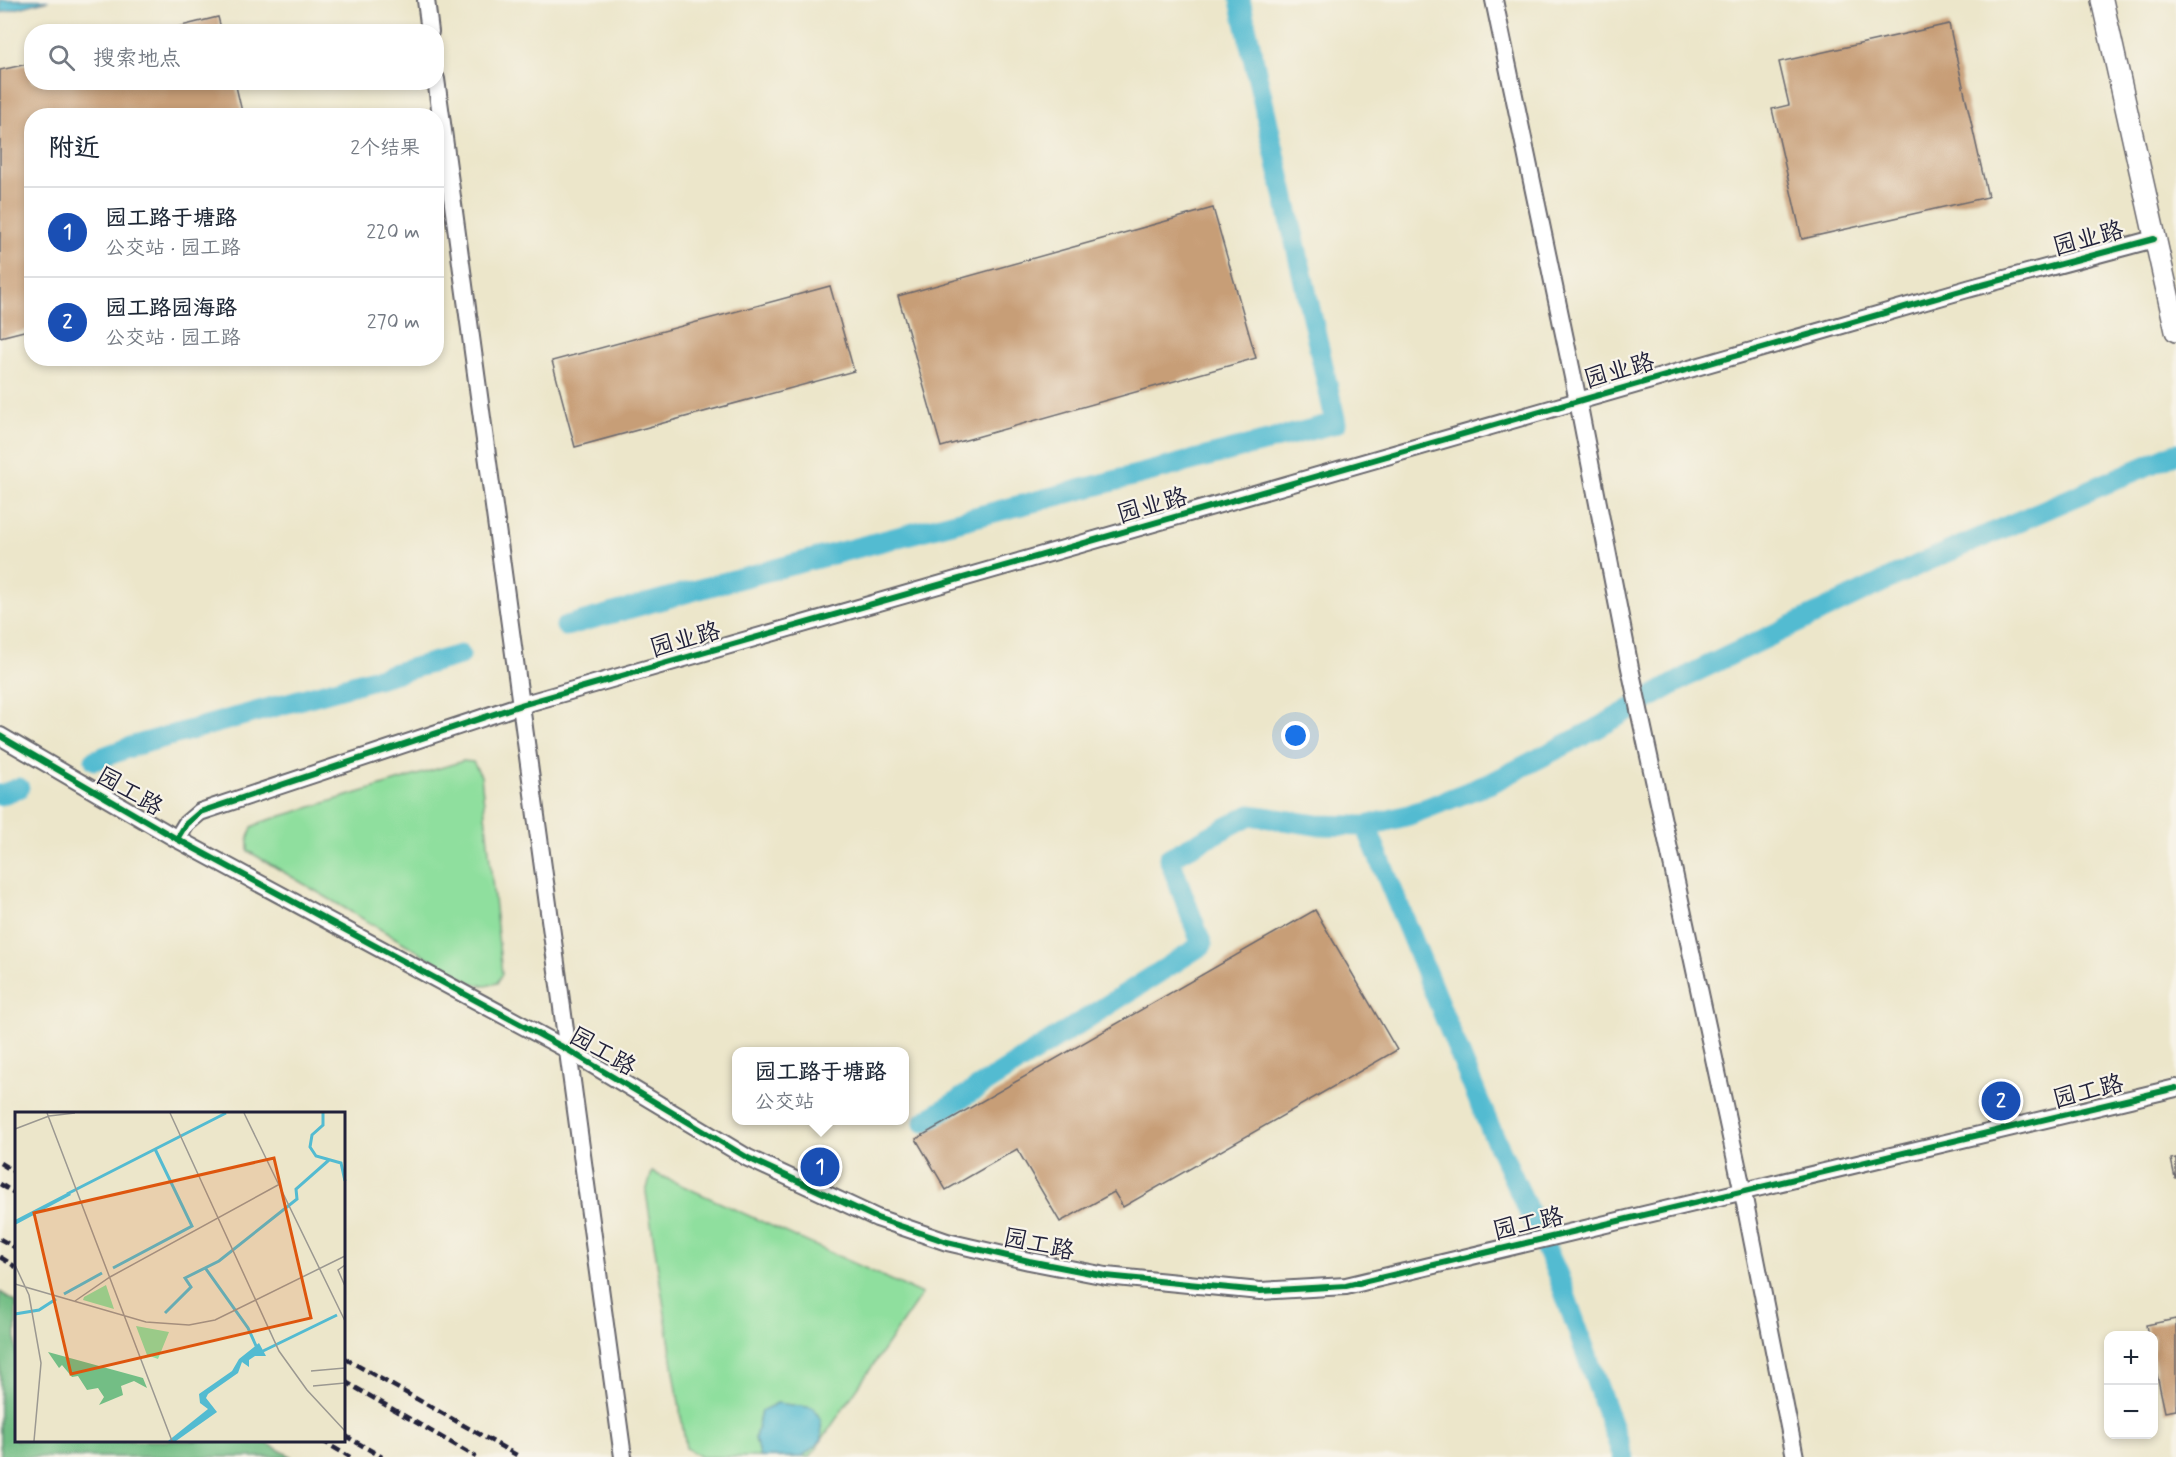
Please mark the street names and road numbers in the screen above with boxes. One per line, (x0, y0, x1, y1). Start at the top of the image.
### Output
street label: 园业路 (2050, 215, 2127, 264)
street label: 园业路 (1581, 347, 1658, 396)
street label: 园业路 (1114, 482, 1191, 531)
street label: 园业路 (647, 616, 724, 665)
street label: 园工路 (90, 761, 168, 824)
street label: 园工路 (563, 1021, 641, 1084)
street label: 园工路 (2050, 1069, 2127, 1116)
street label: 园工路 (1490, 1201, 1567, 1248)
street label: 园工路 (1000, 1223, 1077, 1268)

